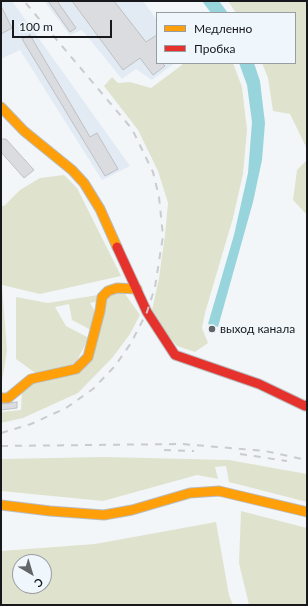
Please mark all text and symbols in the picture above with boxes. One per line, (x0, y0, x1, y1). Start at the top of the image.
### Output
scale bar (14, 12, 114, 38)
legend (156, 12, 296, 64)
text: 100 m (19, 19, 53, 34)
text: Медленно (194, 21, 252, 36)
text: Пробка (194, 41, 235, 56)
place label: выход канала (220, 322, 295, 336)
marker: выход канала (207, 324, 217, 334)
north arrow (12, 554, 52, 594)
text: С (32, 576, 46, 590)

